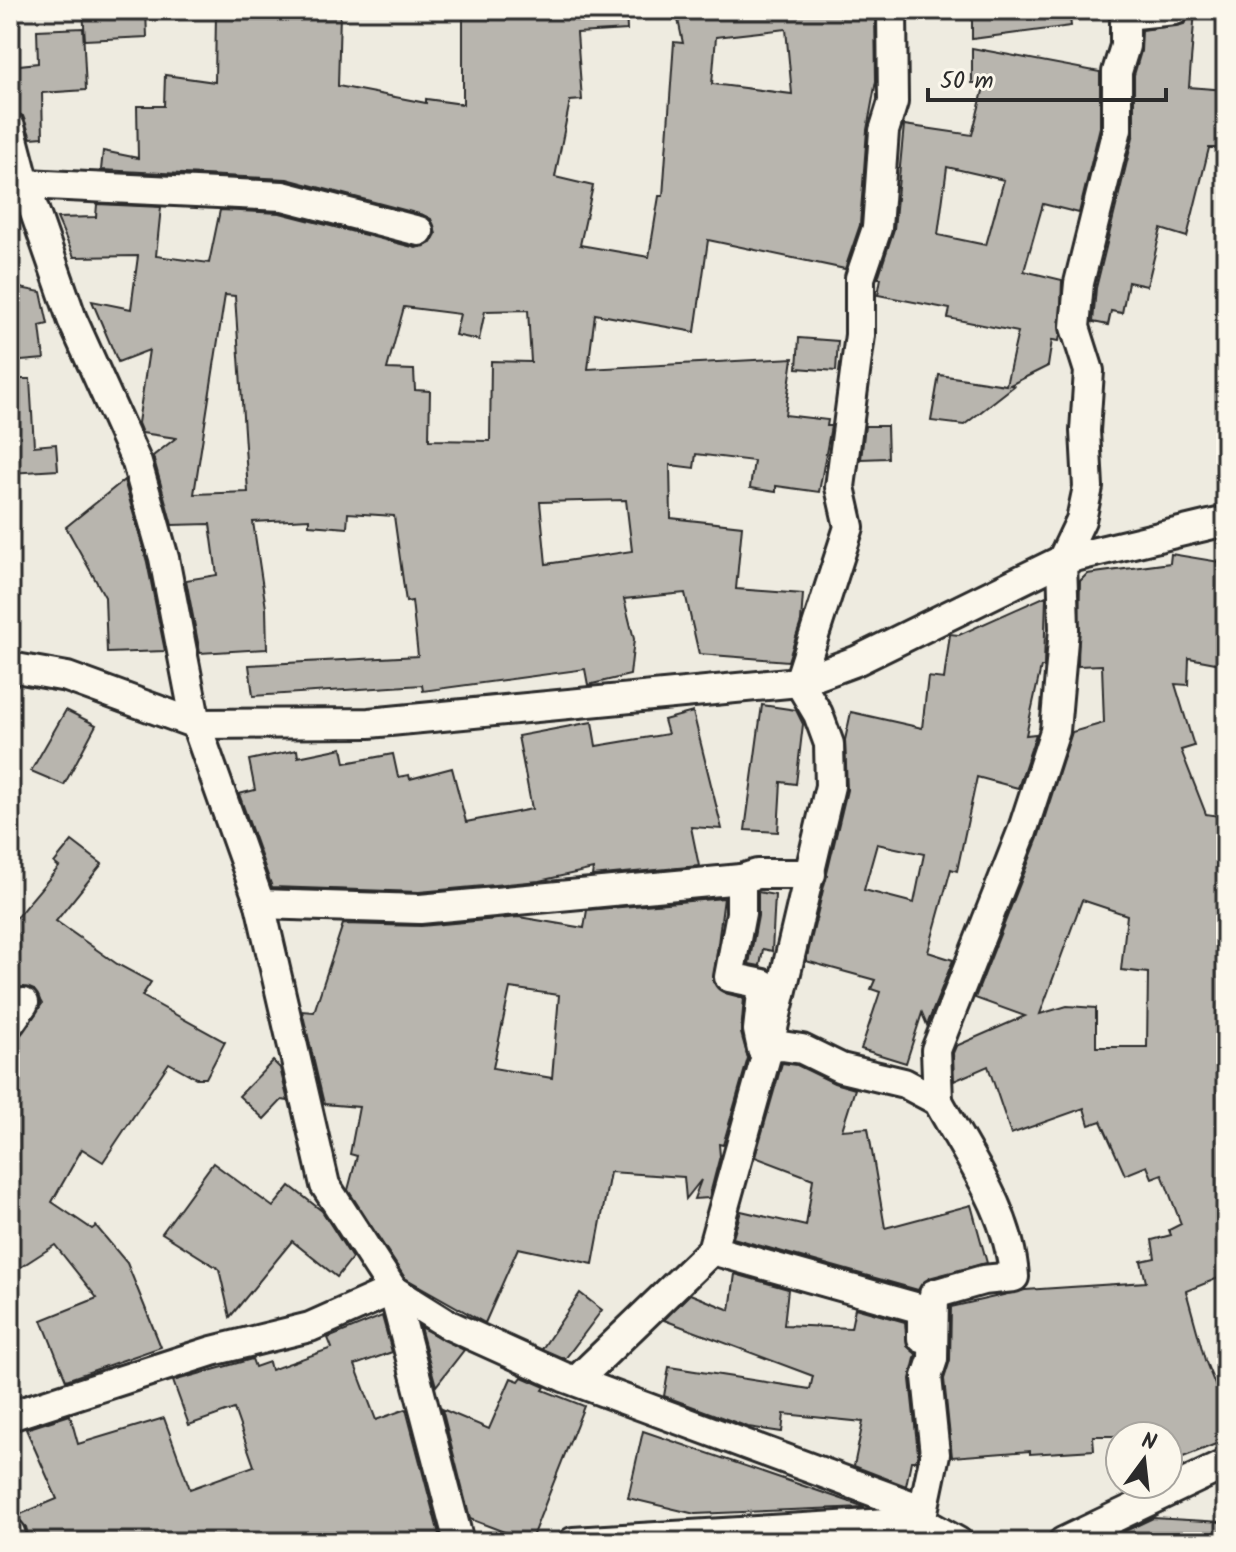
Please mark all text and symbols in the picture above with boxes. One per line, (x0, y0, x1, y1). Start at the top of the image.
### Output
scale bar (928, 52, 1166, 102)
text: 50 m (940, 62, 994, 101)
north arrow (1104, 1420, 1184, 1500)
text: N (1137, 1424, 1160, 1462)

